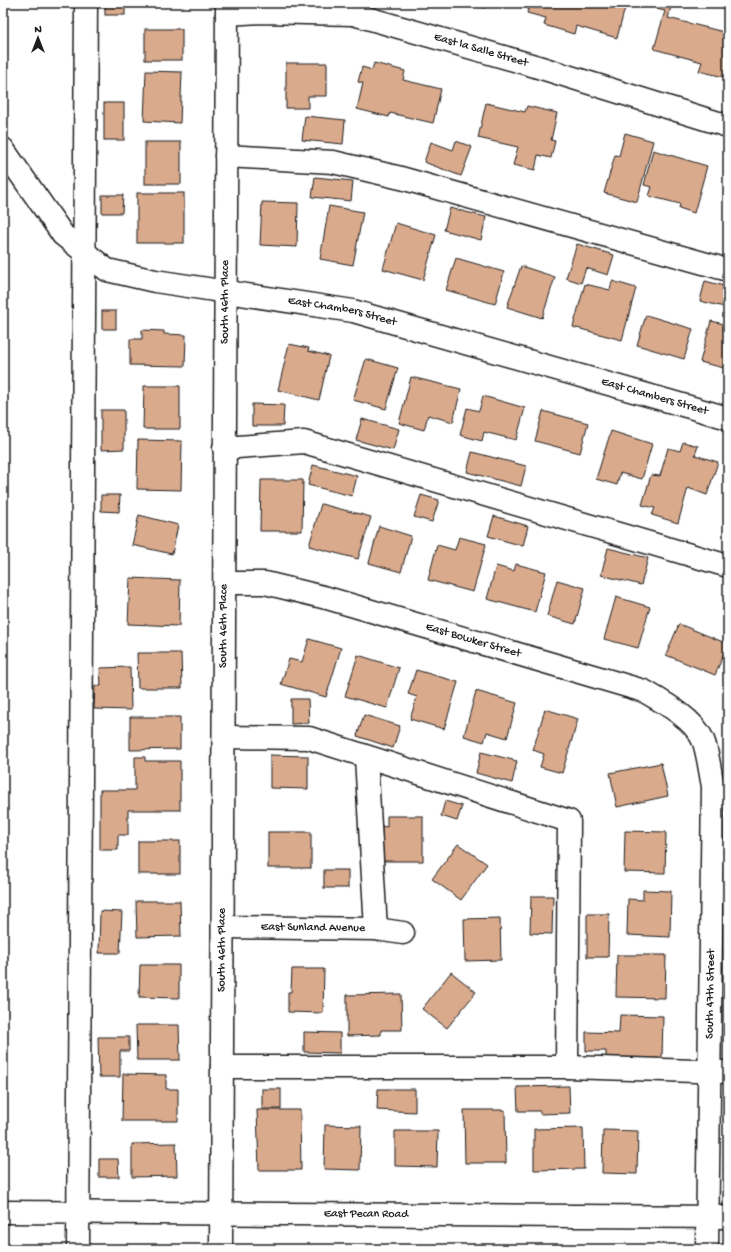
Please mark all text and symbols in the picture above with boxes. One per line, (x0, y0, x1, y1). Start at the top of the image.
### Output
north arrow (18, 18, 58, 58)
text: N (34, 24, 42, 36)
street label: East la Salle Street (432, 30, 530, 71)
street label: South 46th Place (218, 259, 233, 344)
street label: East Chambers Street (287, 294, 399, 330)
street label: East Chambers Street (599, 375, 711, 419)
street label: South 46th Place (217, 583, 231, 668)
street label: East Bowker Street (424, 620, 523, 662)
street label: South 46th Place (215, 907, 230, 992)
street label: East Sunland Avenue (261, 920, 366, 936)
street label: South 47th Street (703, 948, 719, 1039)
street label: East Pecan Road (324, 1207, 409, 1222)

